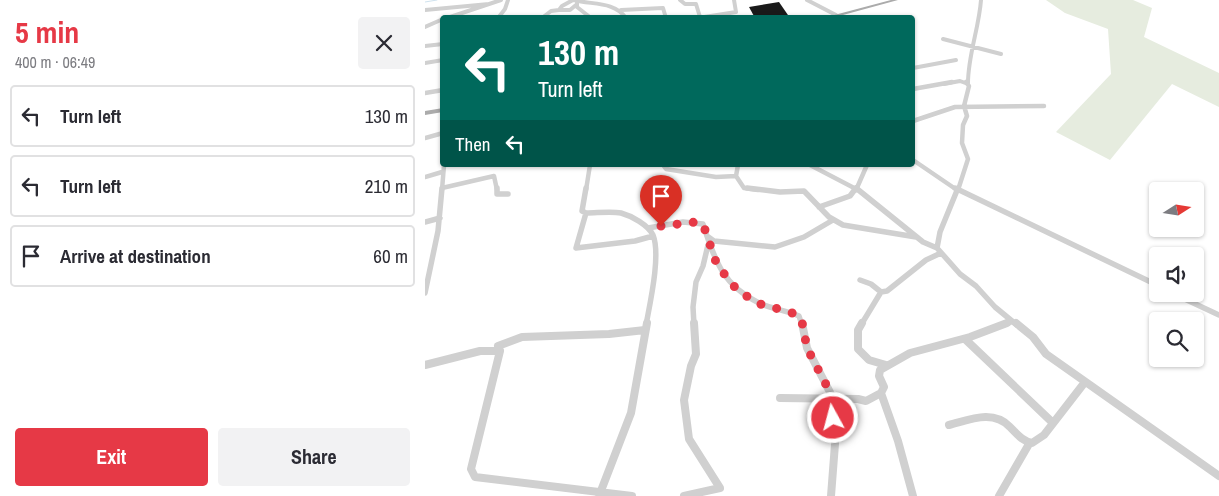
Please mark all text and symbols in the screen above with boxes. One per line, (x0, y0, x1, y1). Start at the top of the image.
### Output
text: 5 min (15, 12, 79, 52)
button: close (358, 17, 410, 69)
text: 130 m (538, 29, 619, 76)
icon: left (455, 35, 520, 100)
text: 400 m · 06:49 (15, 51, 95, 73)
text: Turn left (538, 74, 603, 104)
icon: left (17, 102, 45, 130)
text: Turn left (60, 103, 121, 129)
text: 130 m (365, 103, 408, 129)
icon: left (501, 130, 529, 158)
text: Then (455, 131, 491, 157)
icon: left (17, 172, 45, 200)
text: Turn left (60, 173, 121, 199)
text: 210 m (365, 173, 408, 199)
pin (640, 175, 682, 226)
icon: arrive (647, 182, 675, 210)
north arrow (1149, 182, 1204, 238)
map controls (1149, 182, 1204, 367)
icon: arrive (17, 242, 45, 270)
text: Arrive at destination (60, 243, 211, 269)
text: 60 m (373, 243, 408, 269)
button: sound (1149, 247, 1204, 302)
button: search (1149, 312, 1204, 367)
position arrow (806, 391, 858, 443)
button: Exit (15, 428, 208, 486)
button: Share (218, 428, 410, 486)

